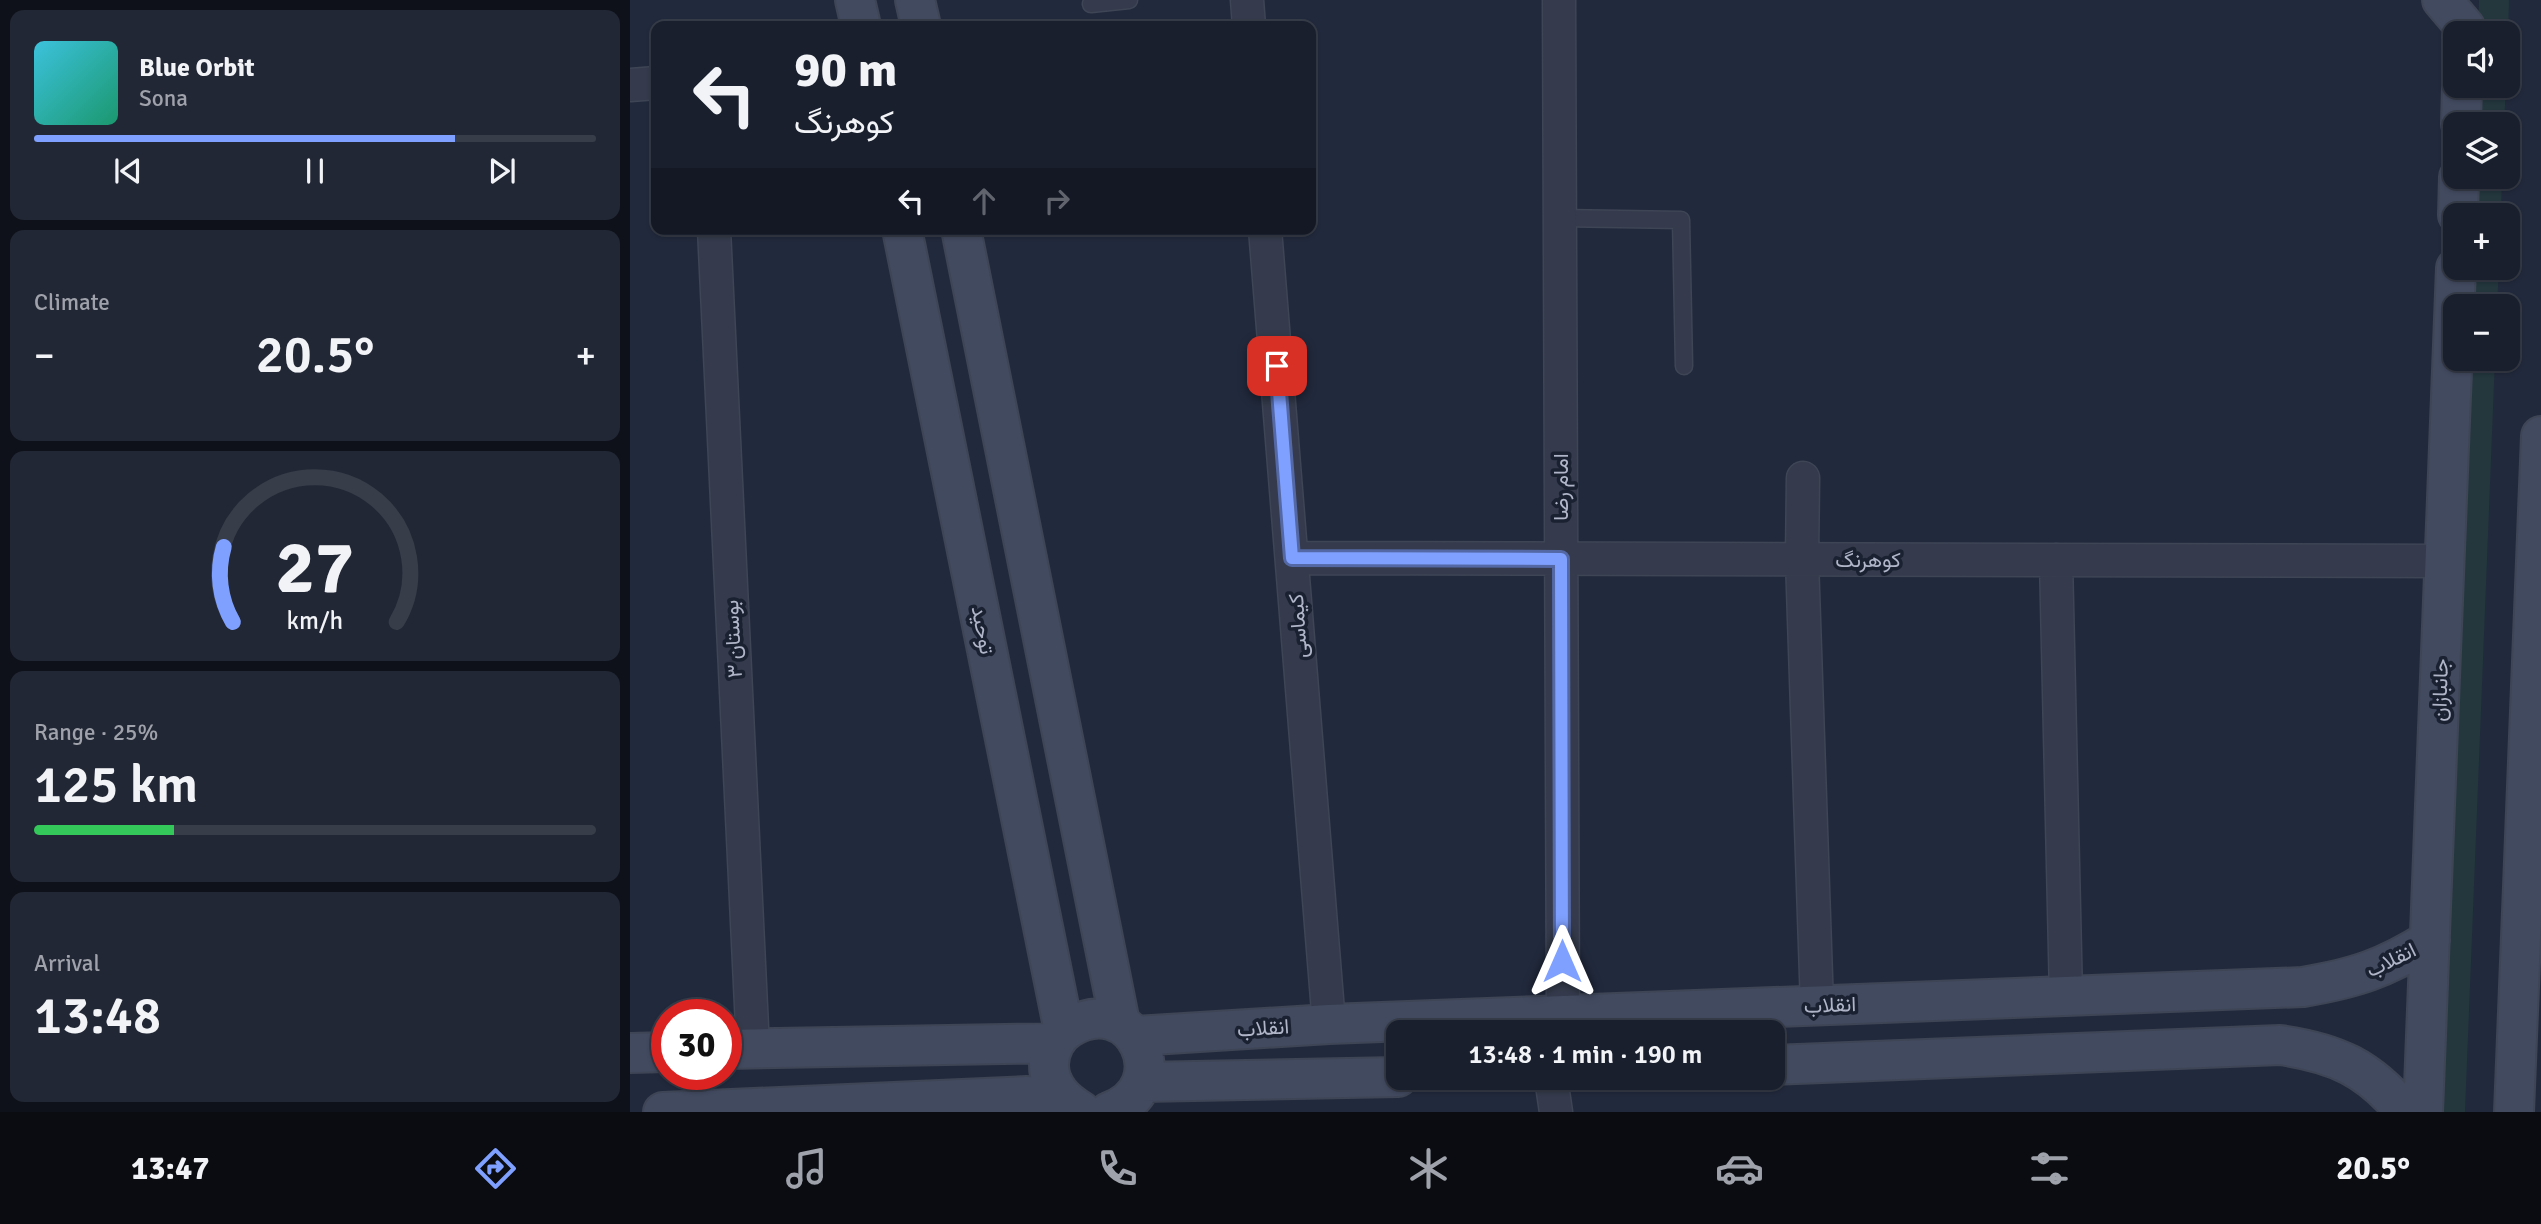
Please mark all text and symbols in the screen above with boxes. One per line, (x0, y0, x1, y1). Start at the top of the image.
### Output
map controls (2443, 21, 2520, 371)
button: sound (2443, 21, 2520, 98)
text: 90 m (794, 40, 897, 100)
icon: left (679, 49, 770, 140)
text: Blue Orbit (139, 52, 255, 84)
text: Sona (139, 84, 188, 113)
text: کوهرنگ (794, 103, 894, 142)
button: layers (2443, 112, 2520, 189)
icon: previous (109, 152, 147, 190)
icon: pause (296, 152, 334, 190)
icon: next (483, 152, 521, 190)
icon: left (892, 182, 930, 220)
icon: ahead (965, 182, 1003, 220)
icon: right (1038, 182, 1076, 220)
button: + (2443, 203, 2520, 280)
text: Climate (34, 288, 110, 317)
button: − (2443, 294, 2520, 371)
text: 20.5° (256, 323, 374, 387)
text: − (34, 332, 55, 379)
text: + (575, 332, 596, 379)
pin (1247, 336, 1307, 396)
icon: arrive (1258, 347, 1296, 385)
street label: امام رضا (1548, 453, 1575, 521)
text: 27 (276, 524, 354, 613)
street label: کوهرنگ (1835, 547, 1901, 573)
street label: کیماسی (1283, 593, 1313, 659)
street label: بوستان ۳ (718, 599, 748, 679)
street label: توحید (966, 604, 1000, 656)
text: km/h (287, 605, 343, 636)
street label: جانبازان (2426, 658, 2454, 722)
text: Range · 25% (34, 718, 158, 747)
text: 125 km (34, 753, 198, 817)
position arrow (1525, 924, 1599, 998)
street label: انقلاب (2362, 937, 2420, 983)
text: Arrival (34, 949, 100, 978)
text: 13:48 (34, 984, 161, 1048)
street label: انقلاب (1803, 991, 1857, 1019)
speed limit sign: 30 (651, 999, 742, 1090)
street label: انقلاب (1236, 1013, 1290, 1043)
text: 13:48 · 1 min · 190 m (1469, 1039, 1702, 1071)
icon: directions (471, 1144, 520, 1193)
icon: music (782, 1144, 831, 1193)
icon: phone (1093, 1144, 1142, 1193)
icon: climate (1404, 1144, 1453, 1193)
icon: car (1715, 1144, 1764, 1193)
icon: filters (2025, 1144, 2074, 1193)
text: 13:47 (131, 1149, 209, 1188)
text: 20.5° (2336, 1149, 2410, 1188)

